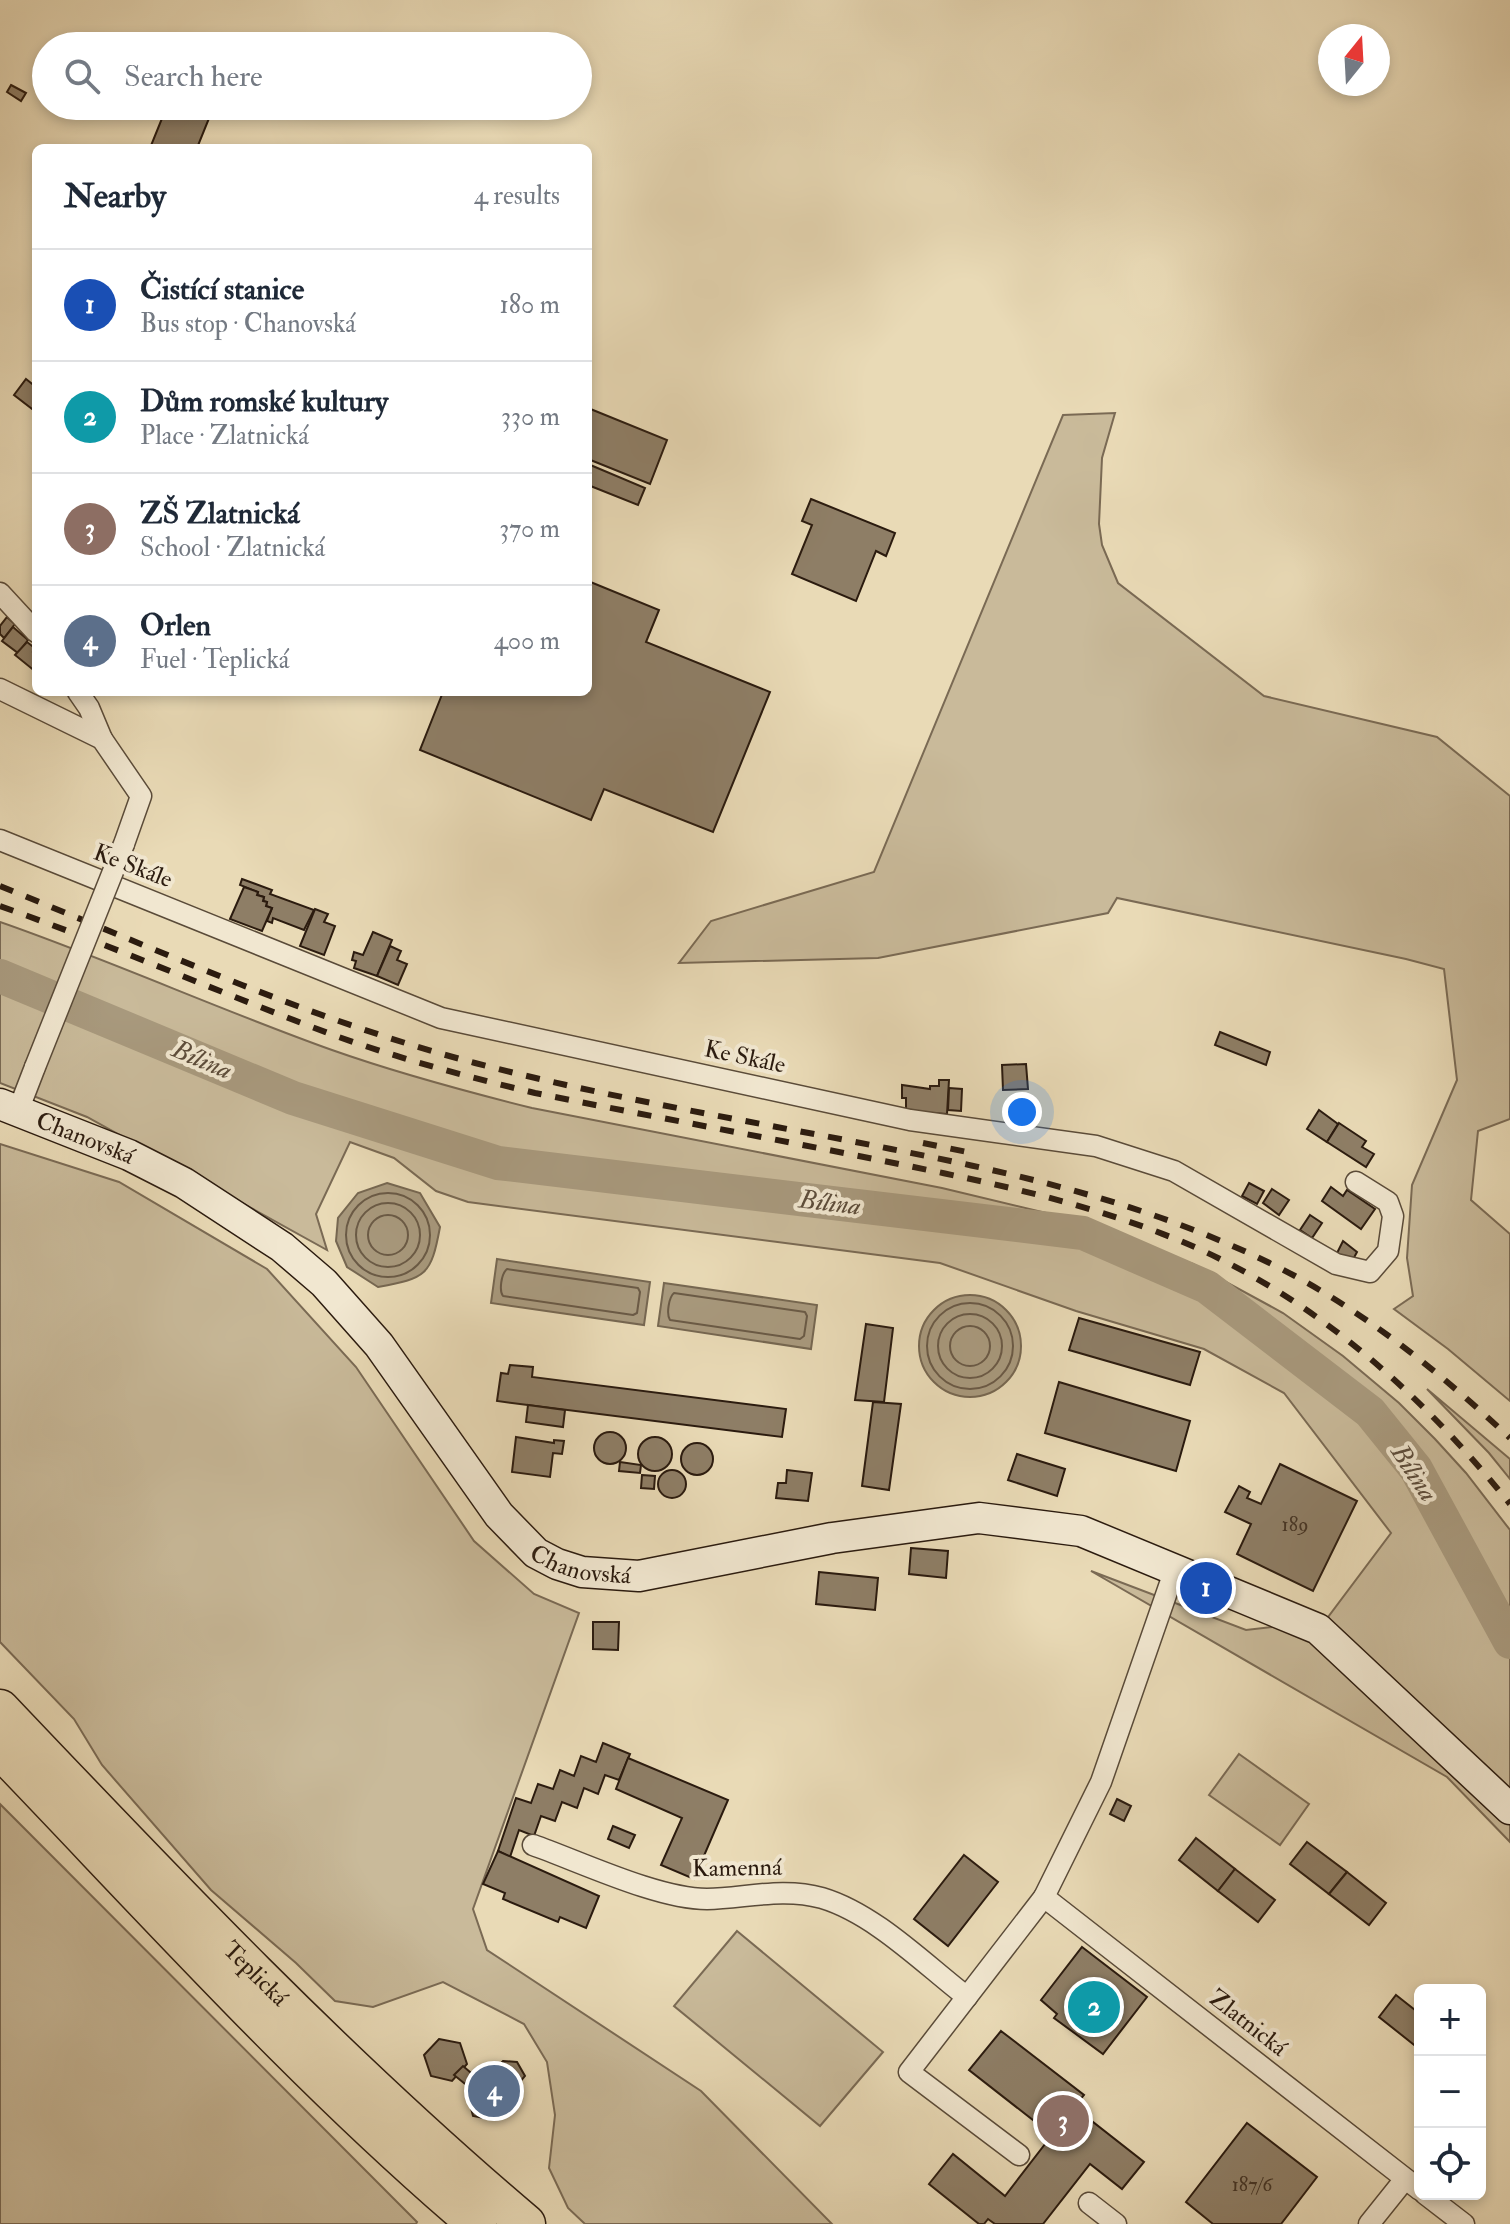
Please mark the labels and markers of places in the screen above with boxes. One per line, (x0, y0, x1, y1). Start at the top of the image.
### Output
pin: 1 (1180, 1558, 1232, 1618)
pin: 2 (1068, 1977, 1120, 2037)
pin: 4 (468, 2061, 520, 2121)
pin: 3 (1037, 2091, 1089, 2151)

